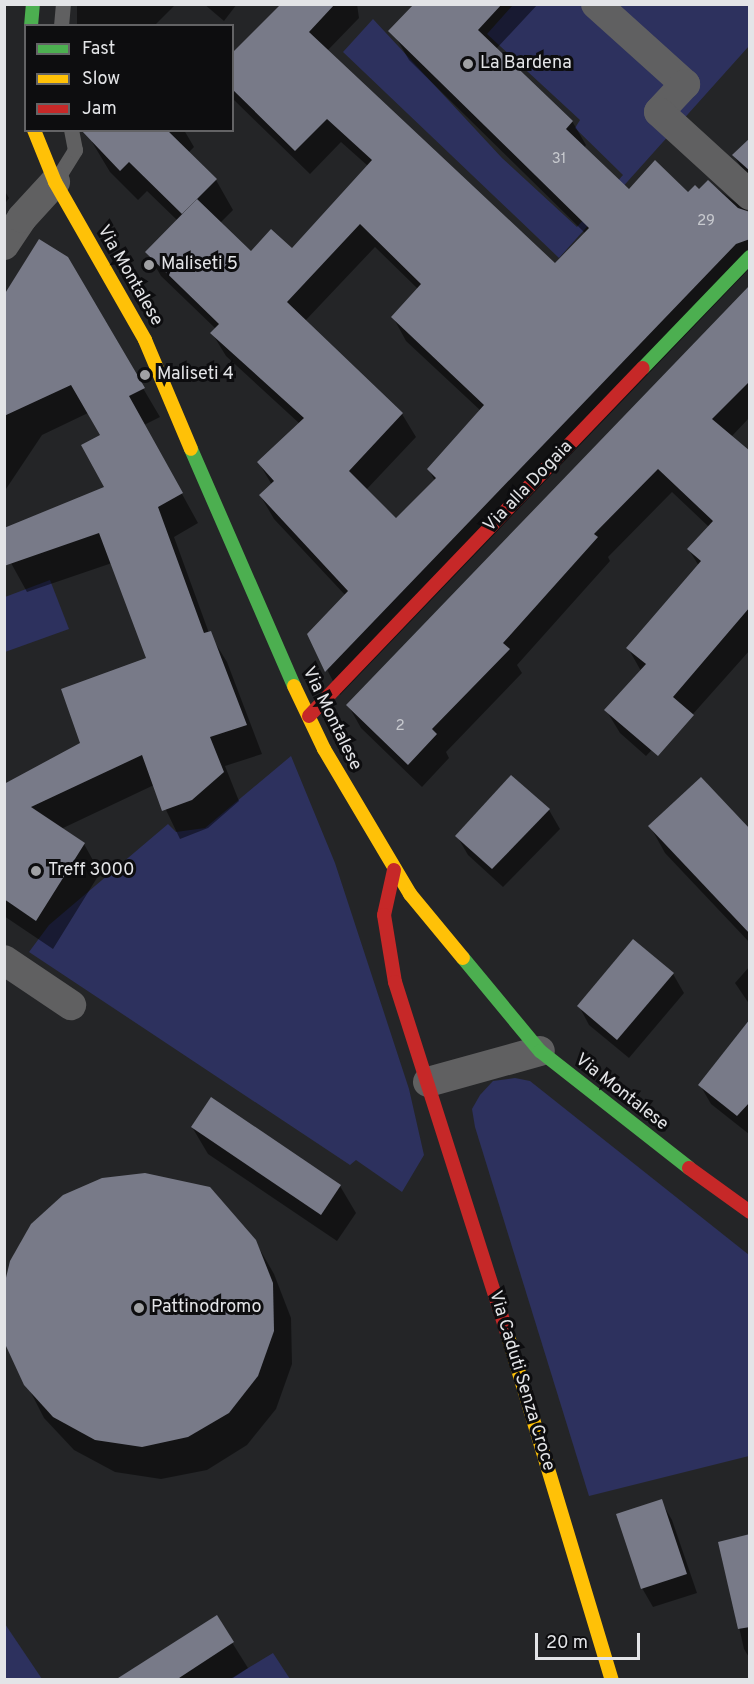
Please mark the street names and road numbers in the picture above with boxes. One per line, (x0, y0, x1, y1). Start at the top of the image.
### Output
street label: Via Montalese (91, 222, 167, 330)
street label: Via alla Dogaia (480, 437, 578, 537)
street label: Via Montalese (297, 664, 365, 774)
street label: Via Montalese (570, 1050, 672, 1136)
street label: Via Caduti Senza Croce (483, 1288, 559, 1474)

